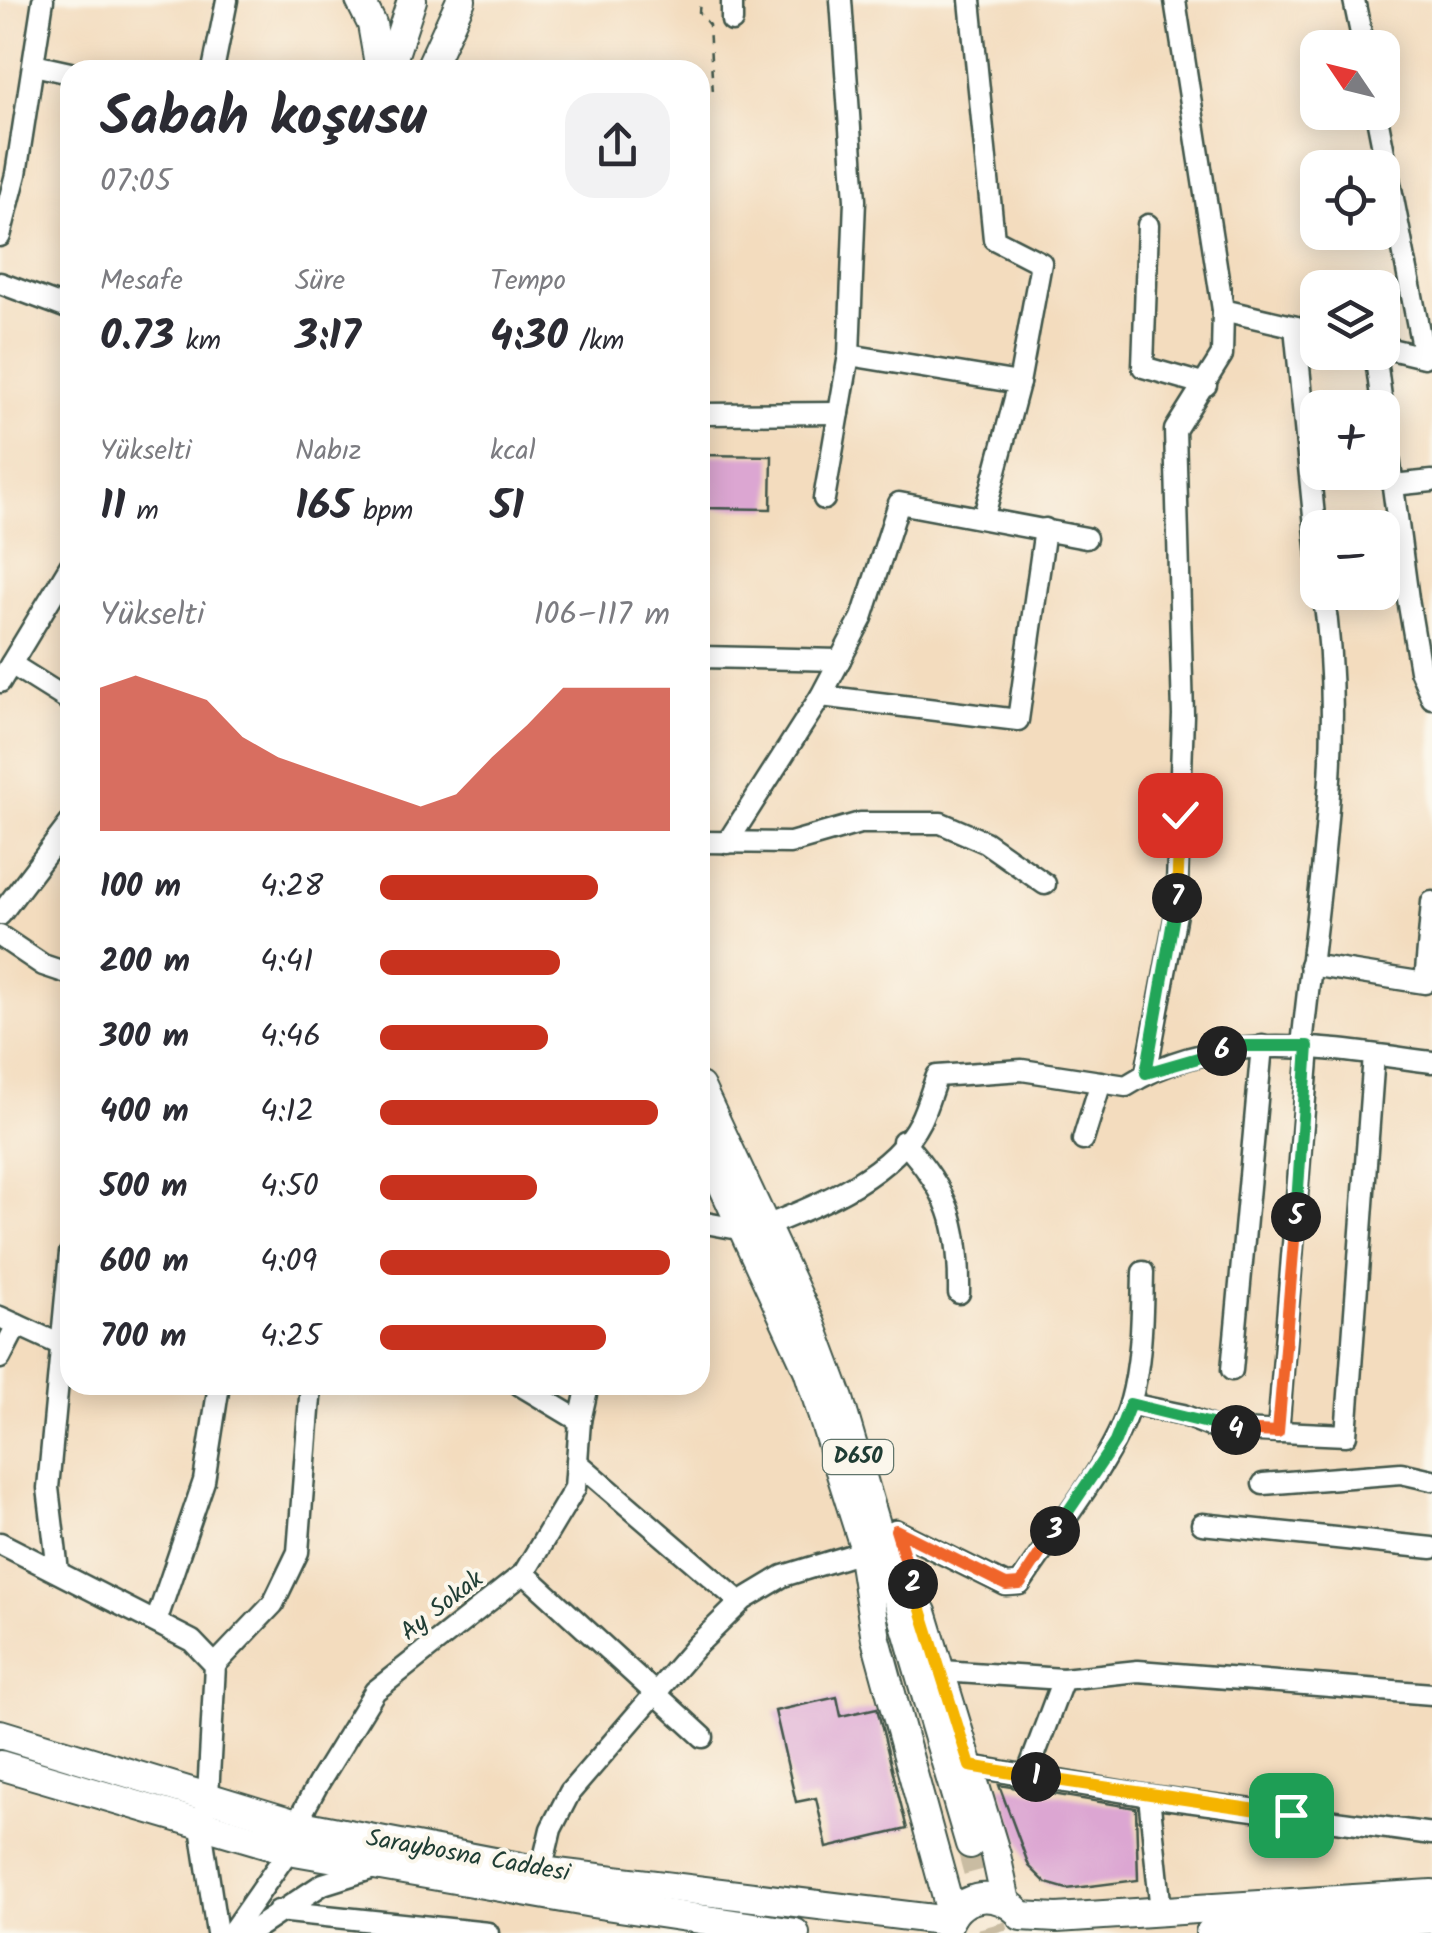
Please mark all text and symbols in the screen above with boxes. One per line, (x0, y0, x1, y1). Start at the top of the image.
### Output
north arrow (1300, 30, 1400, 130)
map controls (1300, 30, 1400, 610)
text: Sabah koşusu (100, 76, 427, 163)
button: share (565, 93, 670, 198)
button: locate (1300, 150, 1400, 250)
text: 07:05 (100, 157, 172, 208)
text: Mesafe (100, 259, 183, 304)
text: Süre (295, 259, 345, 304)
text: Tempo (490, 259, 566, 304)
button: layers (1300, 270, 1400, 370)
text: 0.73 (100, 304, 174, 371)
text: 3:17 (295, 304, 361, 371)
text: 4:30 (490, 304, 568, 371)
text: km (174, 319, 221, 364)
text: /km (568, 319, 624, 364)
button: + (1300, 390, 1400, 490)
text: Yükselti (100, 429, 192, 474)
text: Nabız (295, 429, 361, 474)
text: kcal (490, 429, 536, 474)
text: 11 (100, 474, 125, 541)
text: 165 (295, 474, 352, 541)
text: 51 (490, 474, 524, 541)
text: m (125, 489, 159, 534)
text: bpm (352, 489, 413, 534)
button: − (1300, 510, 1400, 610)
text: Yükselti (100, 590, 205, 641)
text: 106–117 m (533, 590, 670, 641)
pin (1138, 773, 1223, 858)
icon: check (1153, 788, 1208, 843)
text: 100 m (100, 862, 181, 913)
text: 4:28 (260, 862, 323, 913)
pin: 7 (1152, 873, 1202, 923)
text: 7 (1170, 875, 1184, 920)
text: 200 m (100, 937, 190, 988)
text: 4:41 (260, 937, 313, 988)
text: 300 m (100, 1012, 189, 1063)
text: 4:46 (260, 1012, 321, 1063)
pin: 6 (1197, 1026, 1247, 1076)
text: 6 (1214, 1028, 1230, 1073)
text: 400 m (100, 1087, 189, 1138)
text: 4:12 (260, 1087, 314, 1138)
text: 500 m (100, 1162, 188, 1213)
text: 4:50 (260, 1162, 319, 1213)
pin: 5 (1271, 1192, 1321, 1242)
text: 5 (1289, 1194, 1303, 1239)
text: 600 m (100, 1237, 189, 1288)
text: 4:09 (260, 1237, 317, 1288)
text: 700 m (100, 1312, 186, 1363)
text: 4:25 (260, 1312, 321, 1363)
pin: 4 (1211, 1405, 1261, 1455)
text: 4 (1228, 1407, 1244, 1452)
road number: D650 (823, 1440, 893, 1474)
pin: 3 (1030, 1506, 1080, 1556)
text: 3 (1047, 1508, 1063, 1553)
pin: 2 (888, 1559, 938, 1609)
street label: Ay Sokak (392, 1560, 493, 1652)
text: 2 (905, 1561, 921, 1606)
pin: 1 (1011, 1752, 1061, 1802)
text: 1 (1032, 1754, 1040, 1799)
pin (1249, 1773, 1334, 1858)
icon: arrive (1264, 1788, 1319, 1843)
street label: Saraybosna Caddesi (363, 1818, 574, 1894)

